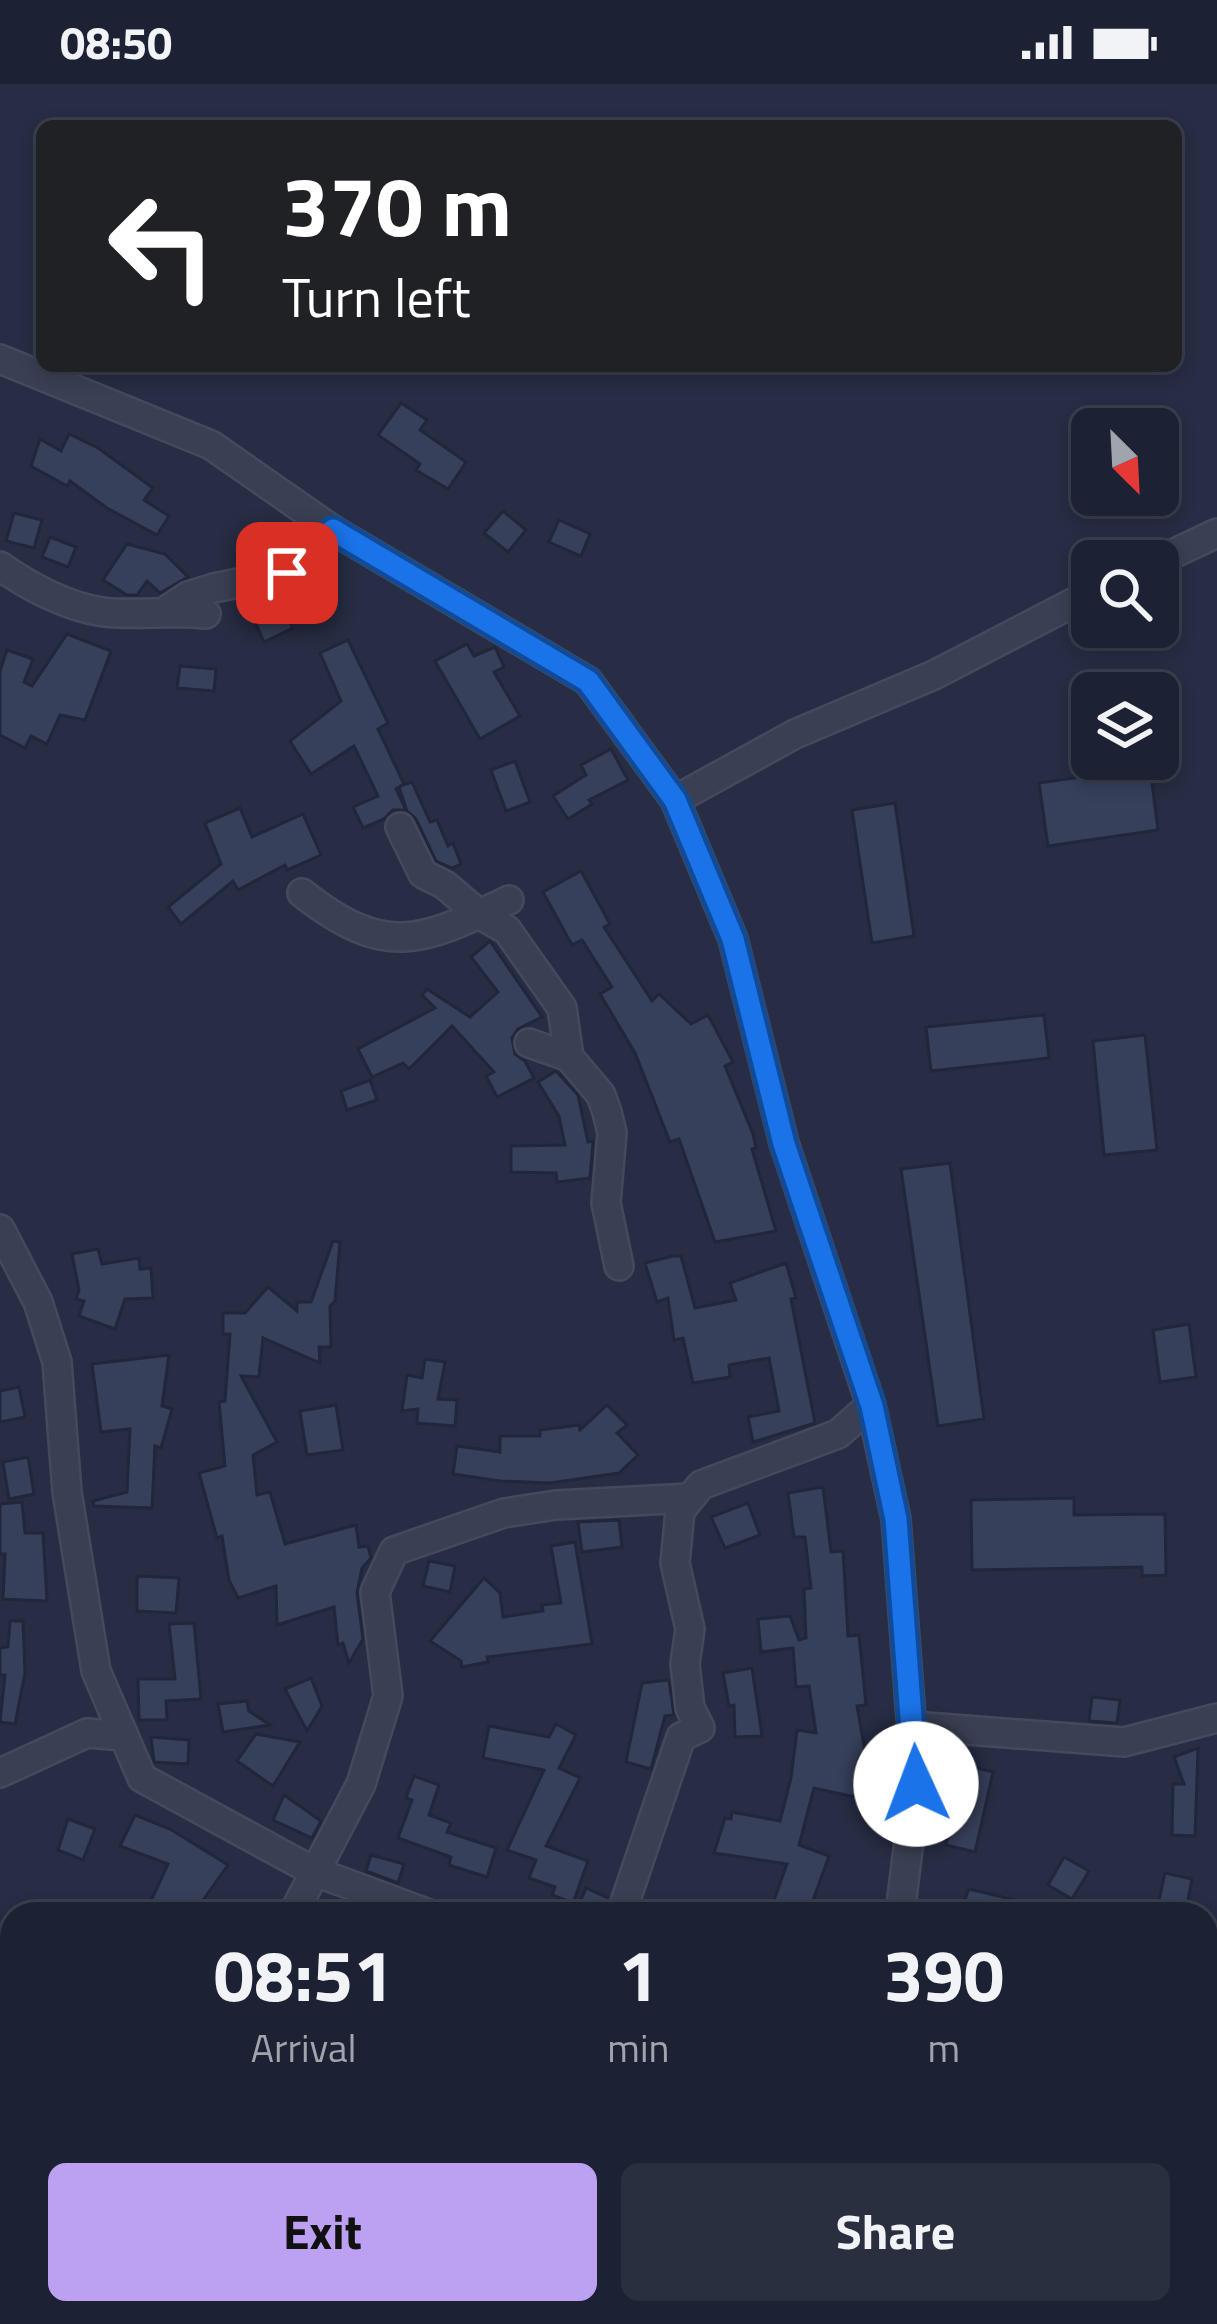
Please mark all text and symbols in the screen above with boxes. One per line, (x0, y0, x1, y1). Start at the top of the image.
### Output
text: 08:50 (60, 8, 172, 76)
text: 370 m (282, 141, 512, 269)
icon: left (84, 168, 240, 324)
text: Turn left (282, 256, 471, 338)
north arrow (1071, 408, 1179, 516)
map controls (1071, 408, 1179, 780)
pin (236, 522, 338, 624)
icon: arrive (254, 540, 320, 606)
button: search (1071, 540, 1179, 648)
button: layers (1071, 672, 1179, 780)
position arrow (853, 1721, 979, 1847)
text: 08:51 (214, 1919, 394, 2029)
text: 1 (618, 1919, 659, 2029)
text: 390 (883, 1919, 1004, 2029)
text: Arrival (251, 2018, 357, 2077)
text: min (607, 2018, 669, 2077)
text: m (927, 2018, 960, 2077)
button: Exit (48, 2163, 597, 2301)
button: Share (621, 2163, 1170, 2301)

